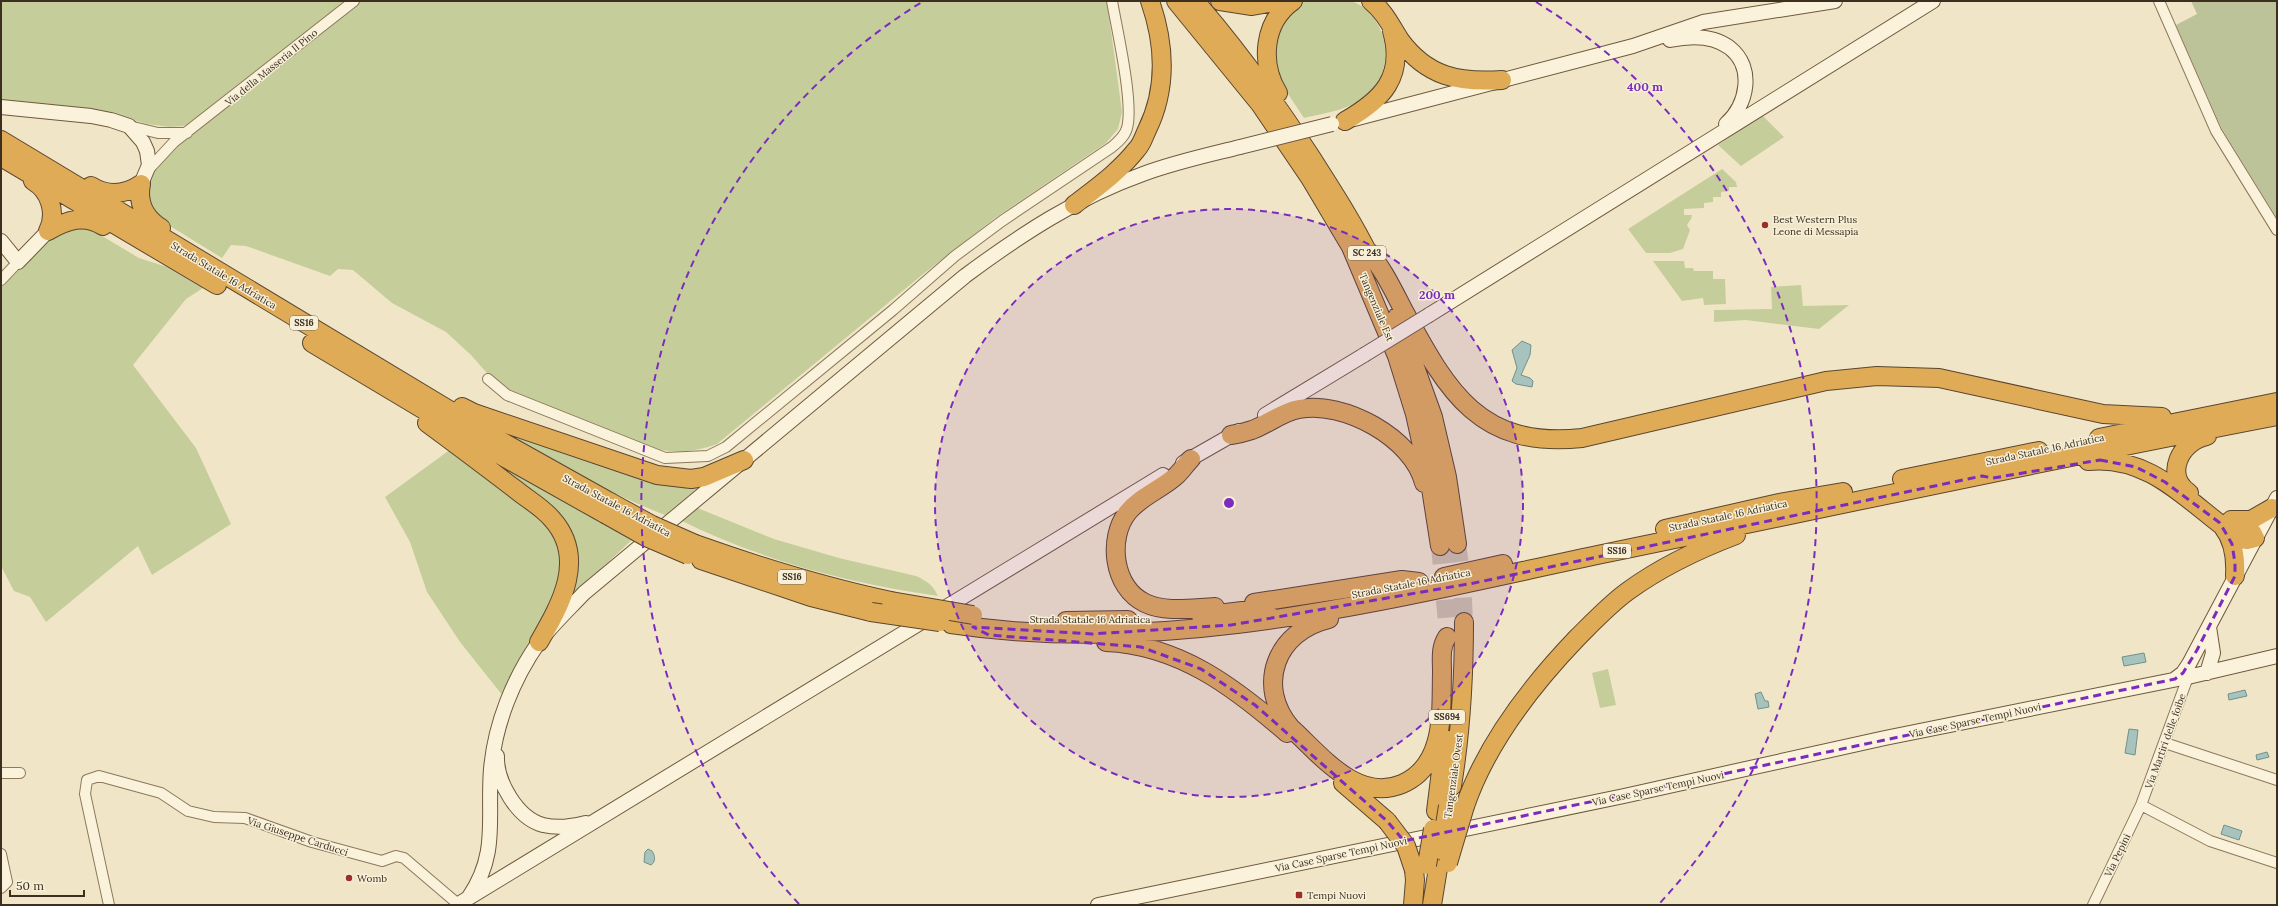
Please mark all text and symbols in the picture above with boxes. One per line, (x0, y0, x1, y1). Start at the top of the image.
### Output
street label: Via della Masseria Il Pino (222, 26, 320, 109)
text: 400 m (1627, 79, 1663, 94)
place label: Best Western Plus Leone di Messapia (1773, 213, 1858, 238)
marker: Best Western Plus Leone di Messapia (1760, 220, 1770, 230)
street label: Strada Statale 16 Adriatica (169, 239, 279, 312)
road number: SC 243 (1348, 246, 1386, 260)
street label: Tangenziale Est (1356, 271, 1397, 343)
text: 200 m (1419, 287, 1455, 302)
road number: SS16 (290, 316, 318, 330)
street label: Strada Statale 16 Adriatica (1985, 431, 2106, 468)
street label: Strada Statale 16 Adriatica (560, 471, 673, 540)
centre of rings (1222, 496, 1236, 510)
street label: Strada Statale 16 Adriatica (1668, 497, 1789, 534)
road number: SS16 (1603, 544, 1631, 558)
street label: Strada Statale 16 Adriatica (1351, 566, 1472, 601)
road number: SS16 (778, 570, 806, 584)
street label: Strada Statale 16 Adriatica (1030, 613, 1150, 626)
street label: Via Martiri delle foibe (2142, 691, 2189, 791)
street label: Via Case Sparse Tempi Nuovi (1907, 700, 2042, 741)
road number: SS694 (1429, 710, 1465, 724)
street label: Tangenziale Ovest (1441, 733, 1466, 819)
street label: Via Case Sparse Tempi Nuovi (1590, 768, 1725, 809)
street label: Via Giuseppe Carducci (245, 814, 350, 859)
street label: Via Pepini (2101, 832, 2133, 880)
street label: Via Case Sparse Tempi Nuovi (1273, 834, 1408, 875)
scale bar (10, 872, 84, 898)
place label: Womb (357, 872, 387, 885)
marker: Womb (344, 873, 354, 883)
text: 50 m (16, 878, 44, 893)
place label: Tempi Nuovi (1307, 889, 1366, 902)
marker: Tempi Nuovi (1294, 890, 1304, 900)

